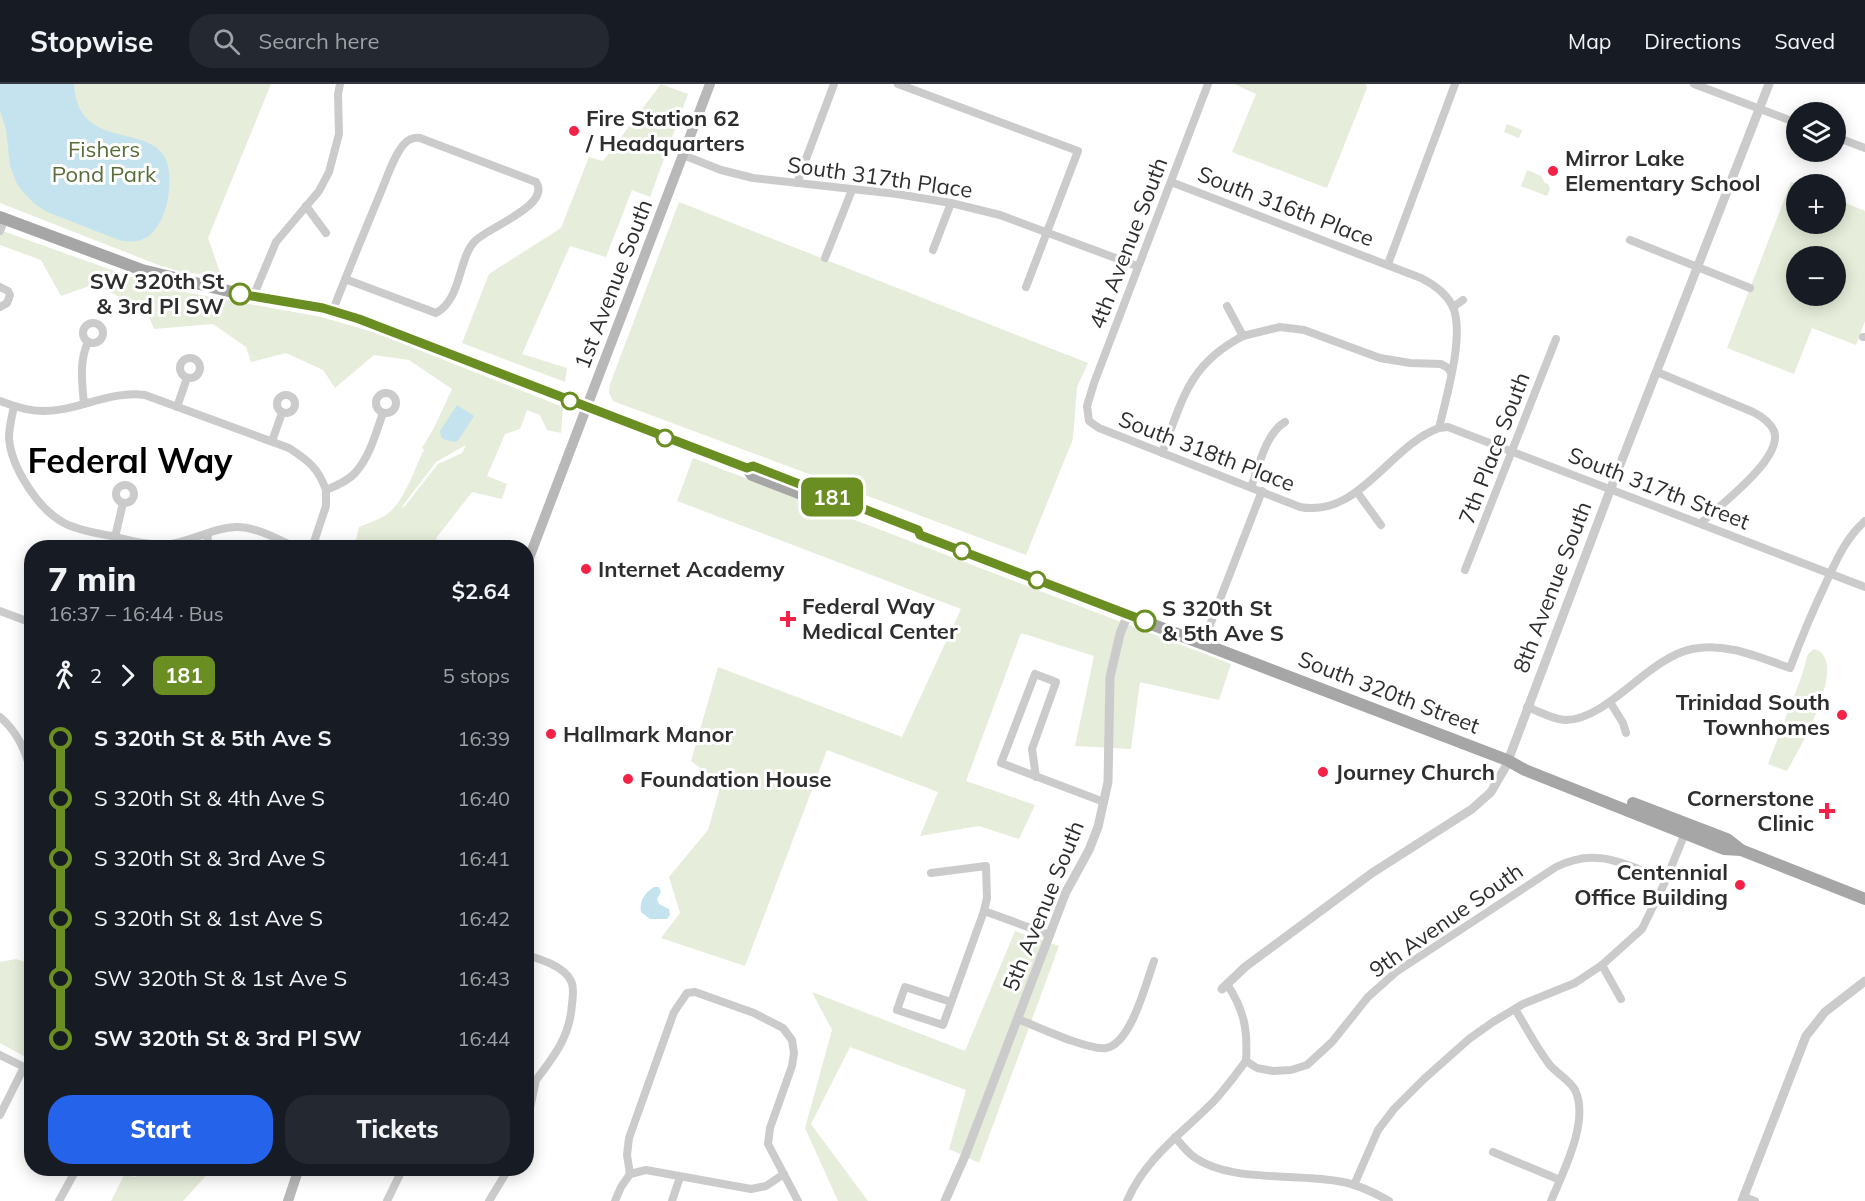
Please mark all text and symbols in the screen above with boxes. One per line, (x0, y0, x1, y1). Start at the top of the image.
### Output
search box (189, 14, 609, 68)
text: Stopwise (30, 24, 153, 59)
icon: search (210, 25, 243, 58)
text: Search here (258, 27, 379, 55)
text: Map (1568, 28, 1611, 54)
text: Directions (1644, 28, 1741, 54)
text: Saved (1774, 28, 1835, 54)
map controls (1786, 102, 1846, 306)
button: layers (1786, 102, 1846, 162)
place label: Fire Station 62 / Headquarters (585, 104, 745, 157)
marker: Fire Station 62 / Headquarters (567, 124, 581, 138)
park label: Fishers Pond Park (52, 135, 157, 188)
place label: Mirror Lake Elementary School (1565, 144, 1761, 197)
street label: South 317th Place (786, 150, 974, 204)
street label: 4th Avenue South (1082, 153, 1174, 333)
street label: South 316th Place (1194, 159, 1378, 253)
marker: Mirror Lake Elementary School (1546, 164, 1560, 178)
button: + (1786, 174, 1846, 234)
street label: 1st Avenue South (568, 195, 658, 373)
button: − (1786, 246, 1846, 306)
place label: SW 320th St & 3rd Pl SW (90, 267, 224, 320)
marker: SW 320th St & 3rd Pl SW (229, 283, 251, 305)
street label: 7th Place South (1452, 368, 1536, 528)
unlabelled marker (561, 392, 579, 410)
street label: South 318th Place (1115, 404, 1299, 498)
unlabelled marker (656, 429, 674, 447)
district label: Federal Way (27, 439, 233, 482)
street label: South 317th Street (1564, 441, 1754, 536)
line badge: 181 (798, 478, 866, 516)
text: 181 (813, 484, 851, 510)
street label: 8th Avenue South (1506, 497, 1598, 677)
unlabelled marker (953, 542, 971, 560)
place label: Internet Academy (598, 555, 785, 583)
text: 7 min (48, 558, 136, 599)
marker: Internet Academy (579, 562, 593, 576)
unlabelled marker (1028, 571, 1046, 589)
text: $2.64 (452, 577, 510, 605)
place label: Federal Way Medical Center (802, 592, 958, 645)
place label: S 320th St & 5th Ave S (1162, 594, 1284, 647)
text: 16:37 – 16:44 · Bus (48, 601, 224, 626)
marker: Federal Way Medical Center (779, 610, 797, 628)
marker: S 320th St & 5th Ave S (1134, 610, 1156, 632)
street label: South 320th Street (1294, 645, 1484, 740)
icon: walk (48, 659, 81, 692)
icon: forward (111, 659, 144, 692)
text: 181 (165, 662, 203, 688)
text: 2 (90, 663, 102, 688)
text: 5 stops (443, 663, 510, 688)
place label: Trinidad South Townhomes (1676, 688, 1830, 741)
marker: Trinidad South Townhomes (1835, 708, 1849, 722)
place label: Hallmark Manor (563, 720, 733, 748)
text: S 320th St & 5th Ave S (94, 724, 332, 752)
text: 16:39 (457, 726, 510, 751)
marker: Hallmark Manor (544, 727, 558, 741)
place label: Journey Church (1335, 758, 1495, 786)
place label: Foundation House (640, 765, 832, 793)
marker: Journey Church (1316, 765, 1330, 779)
marker: Foundation House (621, 772, 635, 786)
text: S 320th St & 4th Ave S (94, 784, 325, 812)
place label: Cornerstone Clinic (1687, 784, 1814, 837)
text: 16:40 (457, 786, 510, 811)
marker: Cornerstone Clinic (1818, 802, 1836, 820)
street label: 5th Avenue South (996, 817, 1090, 995)
text: S 320th St & 3rd Ave S (94, 844, 326, 872)
text: 16:41 (457, 846, 510, 871)
street label: 9th Avenue South (1364, 856, 1528, 984)
place label: Centennial Office Building (1574, 858, 1728, 911)
marker: Centennial Office Building (1733, 878, 1747, 892)
text: S 320th St & 1st Ave S (94, 904, 323, 932)
text: 16:42 (457, 906, 510, 931)
text: SW 320th St & 1st Ave S (94, 964, 347, 992)
text: 16:43 (457, 966, 510, 991)
text: SW 320th St & 3rd Pl SW (94, 1024, 362, 1052)
text: 16:44 (457, 1026, 510, 1051)
button: Start (48, 1095, 273, 1164)
button: Tickets (285, 1095, 510, 1164)

